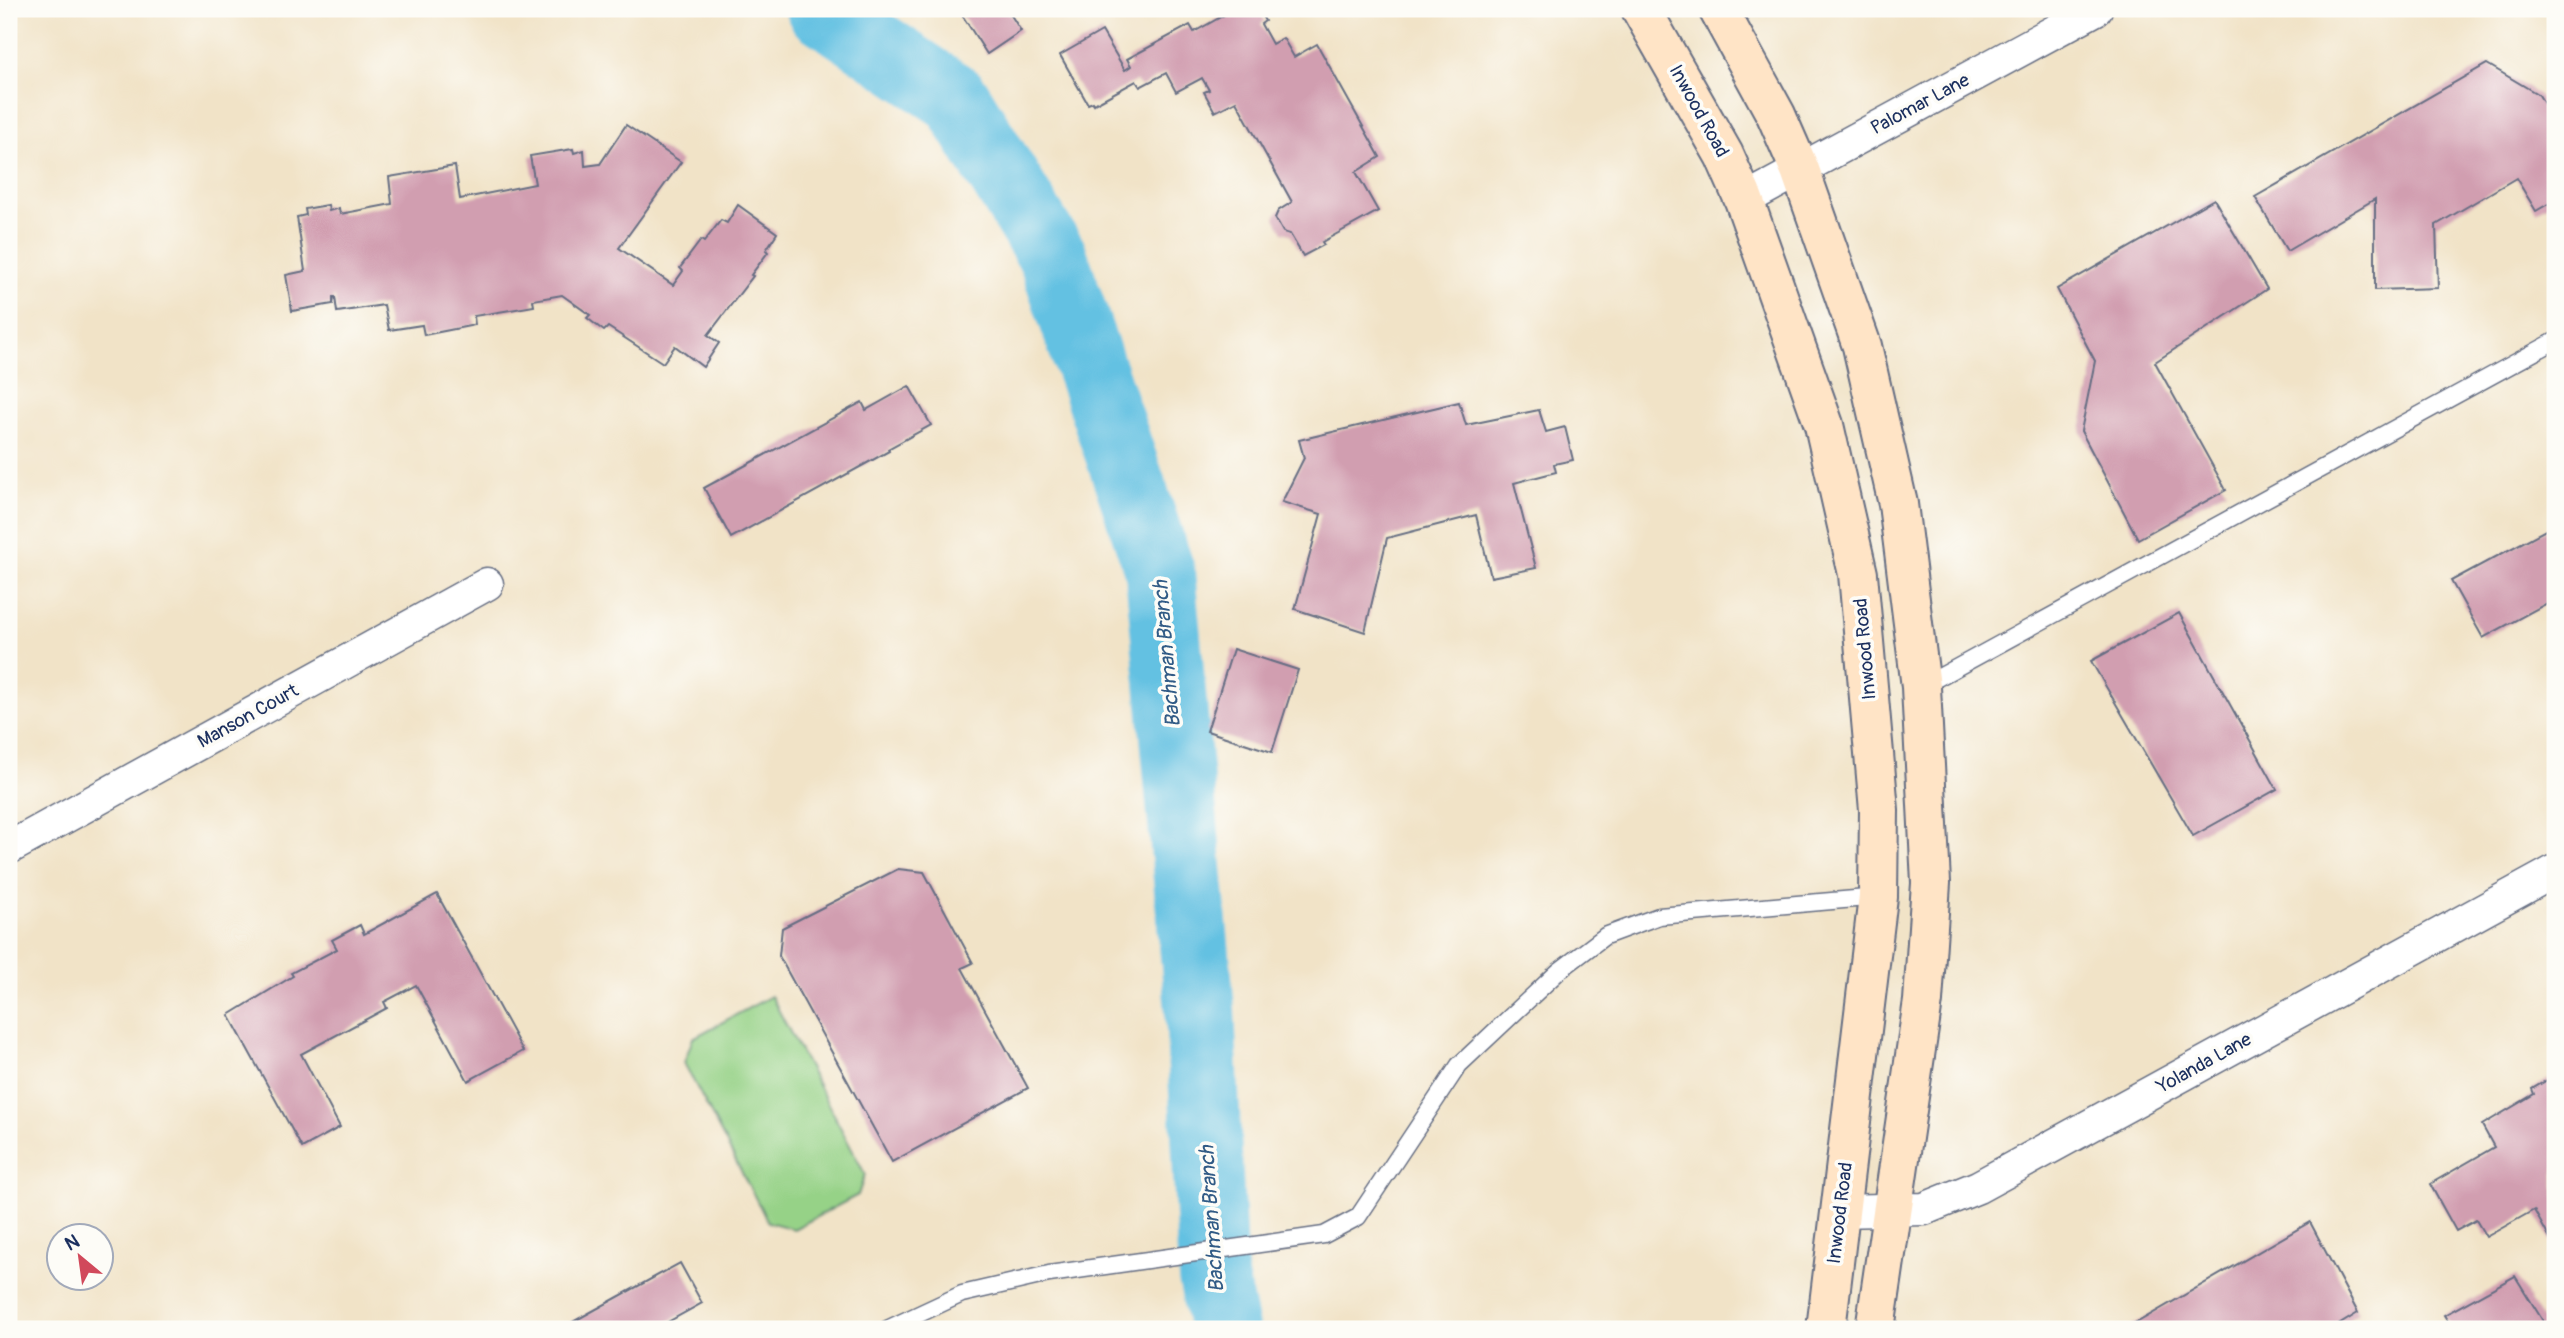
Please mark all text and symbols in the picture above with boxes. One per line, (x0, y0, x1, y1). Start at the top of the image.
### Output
street label: Inwood Road (1664, 61, 1734, 161)
street label: Palomar Lane (1866, 68, 1974, 140)
water label: Bachman Branch (1147, 578, 1187, 729)
street label: Inwood Road (1849, 597, 1881, 701)
street label: Manson Court (193, 678, 303, 754)
street label: Yolanda Lane (2152, 1027, 2256, 1099)
water label: Bachman Branch (1193, 1143, 1231, 1293)
street label: Inwood Road (1822, 1161, 1858, 1265)
north arrow (46, 1222, 116, 1292)
text: N (61, 1229, 84, 1257)

